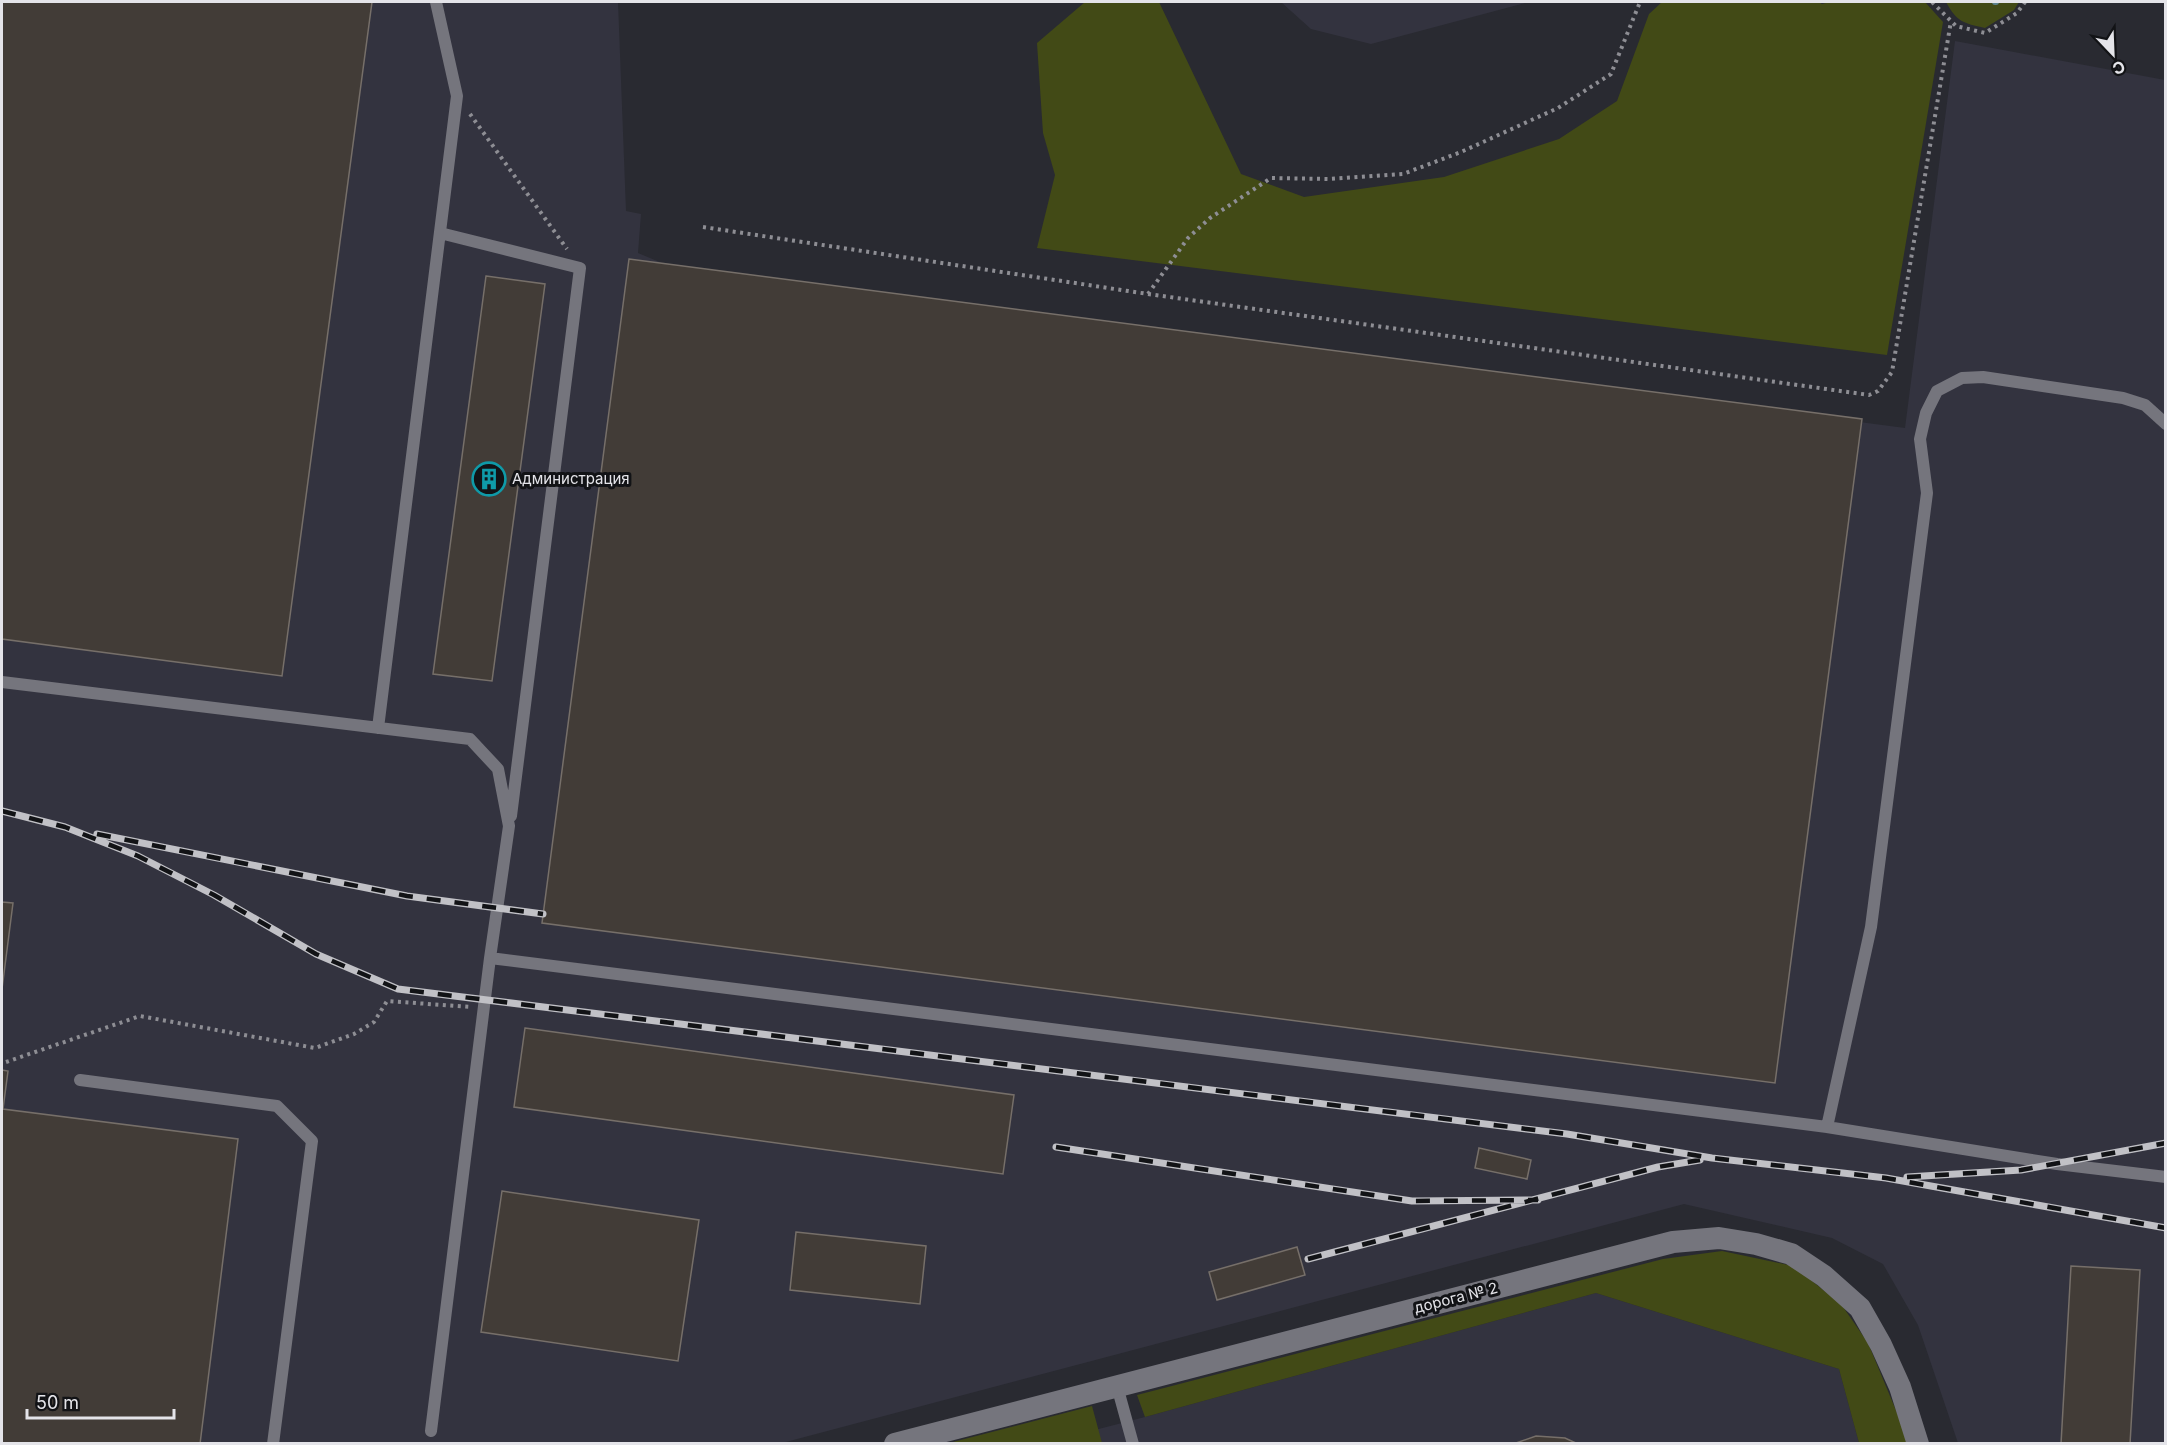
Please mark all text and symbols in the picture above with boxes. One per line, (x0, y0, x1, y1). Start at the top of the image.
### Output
north arrow (2083, 24, 2143, 84)
text: С (2109, 56, 2128, 79)
building icon: Администрация (471, 461, 507, 497)
place label: Администрация (512, 469, 630, 488)
street label: дорога № 2 (1412, 1278, 1500, 1317)
scale bar (27, 1382, 174, 1420)
text: 50 m (36, 1392, 79, 1413)

